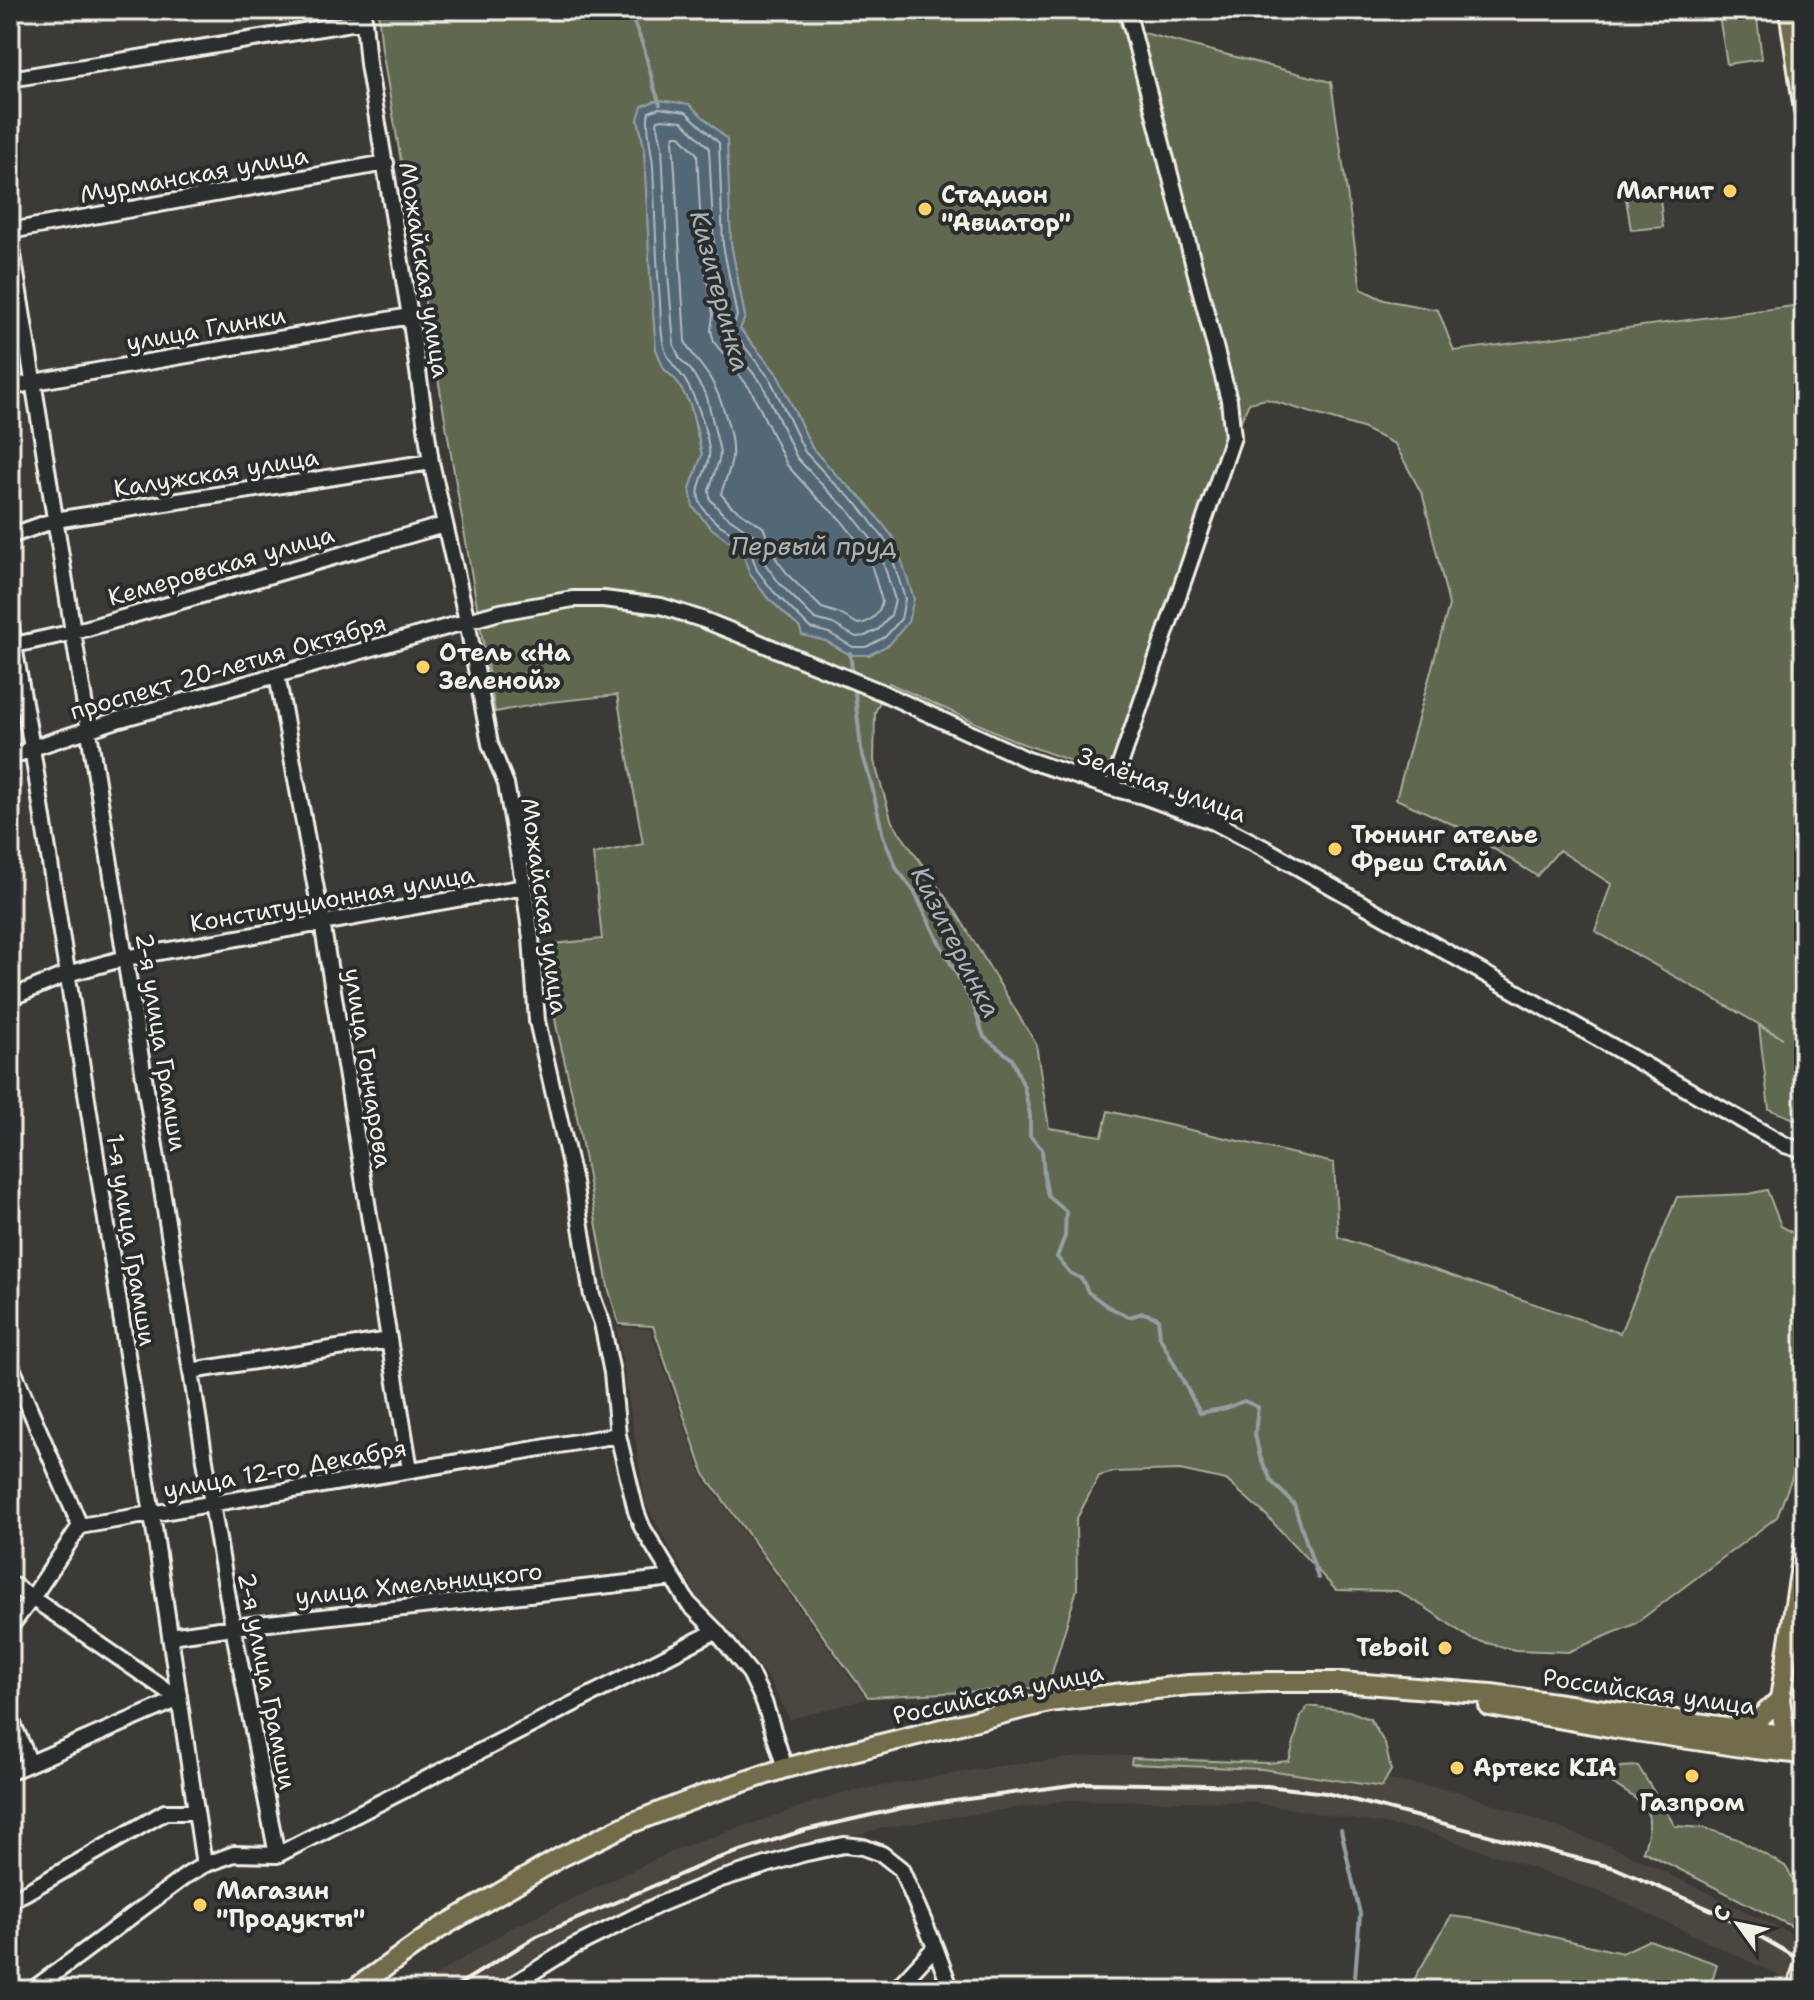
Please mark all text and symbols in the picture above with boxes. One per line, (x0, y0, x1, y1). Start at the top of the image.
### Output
street label: Мурманская улица (77, 139, 311, 211)
street label: Можайская улица (391, 160, 457, 380)
place label: Магнит (1616, 175, 1715, 207)
place label: Стадион "Авиатор" (941, 179, 1071, 239)
marker: Магнит (1721, 182, 1739, 200)
marker: Стадион "Авиатор" (916, 200, 934, 218)
water label: Кизитеринка (682, 206, 759, 375)
street label: улица Глинки (124, 299, 288, 359)
street label: Калужская улица (111, 441, 321, 505)
street label: Кемеровская улица (104, 518, 338, 614)
water label: Первый пруд (731, 528, 897, 563)
street label: проспект 20-летия Октября (66, 607, 390, 727)
place label: Отель «На Зеленой» (439, 637, 571, 697)
marker: Отель «На Зеленой» (414, 658, 432, 676)
street label: Зелёная улица (1073, 740, 1251, 830)
street label: Можайская улица (513, 796, 575, 1016)
place label: Тюнинг ателье Фреш Стайл (1351, 819, 1538, 879)
marker: Тюнинг ателье Фреш Стайл (1326, 840, 1344, 858)
street label: Конституционная улица (187, 858, 477, 940)
water label: Кизитеринка (903, 860, 1010, 1024)
street label: 2-я улица Грамши (128, 931, 194, 1153)
street label: улица Гончарова (336, 966, 400, 1170)
street label: 1-я улица Грамши (98, 1131, 164, 1349)
street label: улица 12-го Декабря (161, 1432, 409, 1506)
street label: улица Хмельницкого (294, 1555, 544, 1613)
street label: 2-я улица Грамши (230, 1570, 304, 1792)
place label: Teboil (1356, 1632, 1429, 1664)
marker: Teboil (1436, 1639, 1454, 1657)
street label: Российская улица (890, 1656, 1106, 1732)
street label: Российская улица (1541, 1661, 1757, 1723)
place label: Артекс KIA (1473, 1752, 1617, 1784)
marker: Артекс KIA (1448, 1759, 1466, 1777)
marker: Газпром (1683, 1767, 1701, 1785)
place label: Газпром (1640, 1787, 1744, 1819)
place label: Магазин "Продукты" (216, 1875, 365, 1935)
north arrow (1698, 1884, 1778, 1964)
marker: Магазин "Продукты" (191, 1896, 209, 1914)
text: С (1706, 1900, 1737, 1927)

